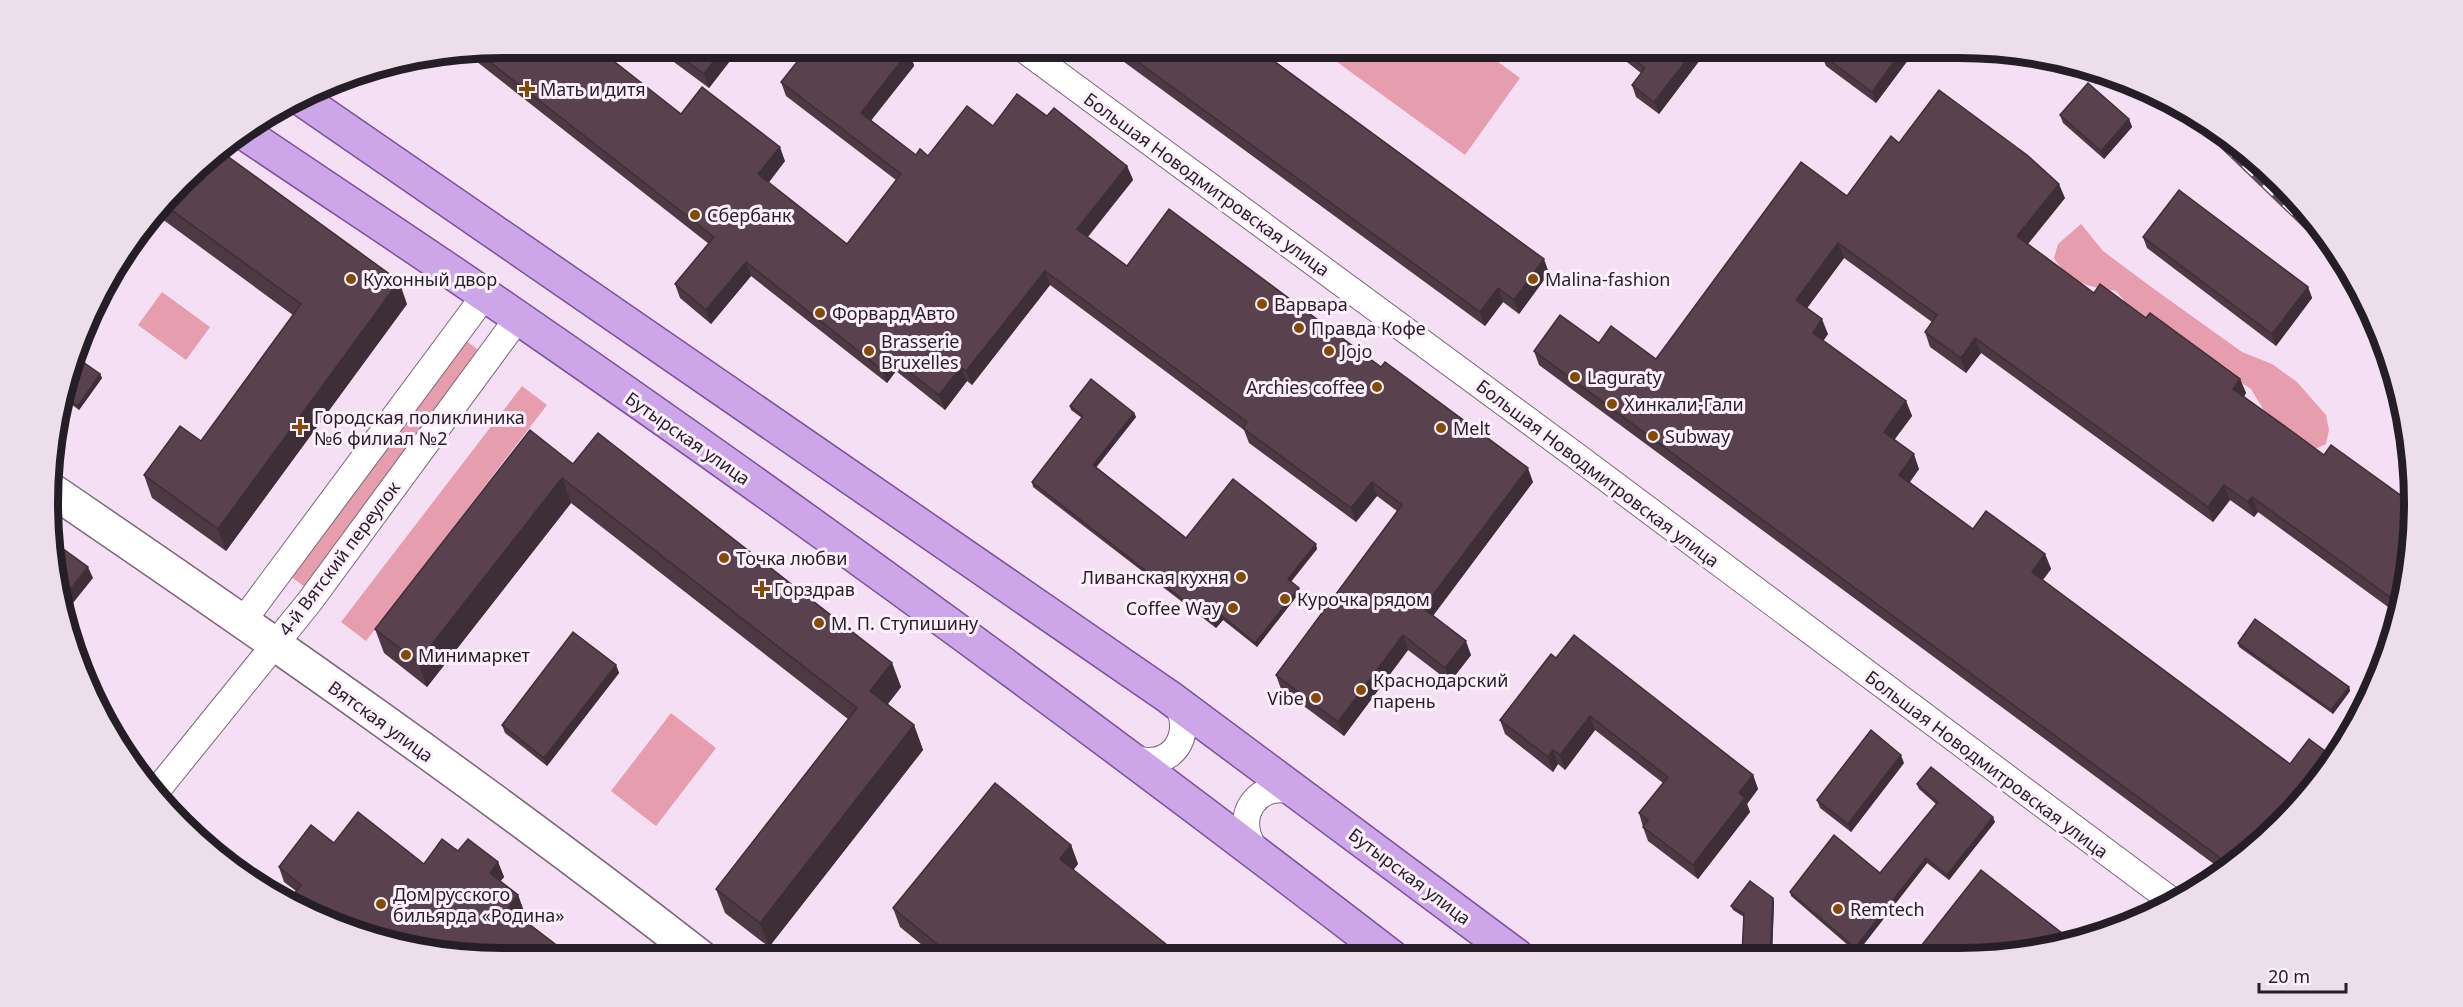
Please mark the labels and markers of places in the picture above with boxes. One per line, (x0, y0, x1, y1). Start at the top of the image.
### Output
place label: Мать и дитя (540, 77, 646, 101)
marker: Мать и дитя (518, 80, 536, 98)
place label: Сбербанк (707, 203, 792, 227)
marker: Сбербанк (688, 208, 702, 222)
place label: Кухонный двор (363, 267, 497, 291)
place label: Malina-fashion (1545, 267, 1670, 291)
marker: Кухонный двор (344, 272, 358, 286)
marker: Malina-fashion (1526, 272, 1540, 286)
place label: Варвара (1274, 292, 1348, 316)
marker: Варвара (1255, 297, 1269, 311)
place label: Форвард Авто (832, 301, 955, 325)
marker: Форвард Авто (813, 306, 827, 320)
place label: Правда Кофе (1311, 316, 1426, 340)
marker: Правда Кофе (1292, 321, 1306, 335)
place label: Brasserie Bruxelles (881, 329, 960, 374)
place label: Jojo (1339, 339, 1372, 363)
marker: Brasserie Bruxelles (862, 344, 876, 358)
marker: Jojo (1322, 344, 1336, 358)
place label: Laguraty (1587, 365, 1662, 389)
marker: Laguraty (1568, 370, 1582, 384)
place label: Archies coffee (1246, 375, 1365, 399)
marker: Archies coffee (1370, 380, 1384, 394)
place label: Хинкали-Гали (1624, 392, 1744, 416)
marker: Хинкали-Гали (1605, 397, 1619, 411)
place label: Городская поликлиника №6 филиал №2 (314, 405, 525, 450)
place label: Melt (1453, 416, 1491, 440)
marker: Городская поликлиника №6 филиал №2 (291, 418, 309, 436)
marker: Melt (1434, 421, 1448, 435)
place label: Subway (1665, 424, 1731, 448)
marker: Subway (1646, 429, 1660, 443)
place label: Точка любви (736, 546, 847, 570)
marker: Точка любви (717, 551, 731, 565)
place label: Ливанская кухня (1082, 565, 1229, 589)
marker: Ливанская кухня (1234, 570, 1248, 584)
place label: Горздрав (774, 577, 855, 601)
marker: Горздрав (755, 582, 769, 596)
place label: Курочка рядом (1297, 587, 1430, 611)
marker: Курочка рядом (1278, 592, 1292, 606)
place label: Coffee Way (1126, 596, 1222, 620)
marker: Coffee Way (1226, 601, 1240, 615)
place label: М. П. Ступишину (831, 611, 979, 635)
marker: М. П. Ступишину (812, 616, 826, 630)
place label: Минимаркет (418, 643, 530, 667)
marker: Минимаркет (399, 648, 413, 662)
place label: Краснодарский парень (1373, 668, 1508, 713)
marker: Краснодарский парень (1354, 683, 1368, 697)
place label: Vibe (1267, 686, 1304, 710)
marker: Vibe (1309, 691, 1323, 705)
place label: Дом русского бильярда «Родина» (393, 882, 564, 927)
marker: Дом русского бильярда «Родина» (374, 897, 388, 911)
place label: Remtech (1850, 897, 1925, 921)
marker: Remtech (1831, 902, 1845, 916)

